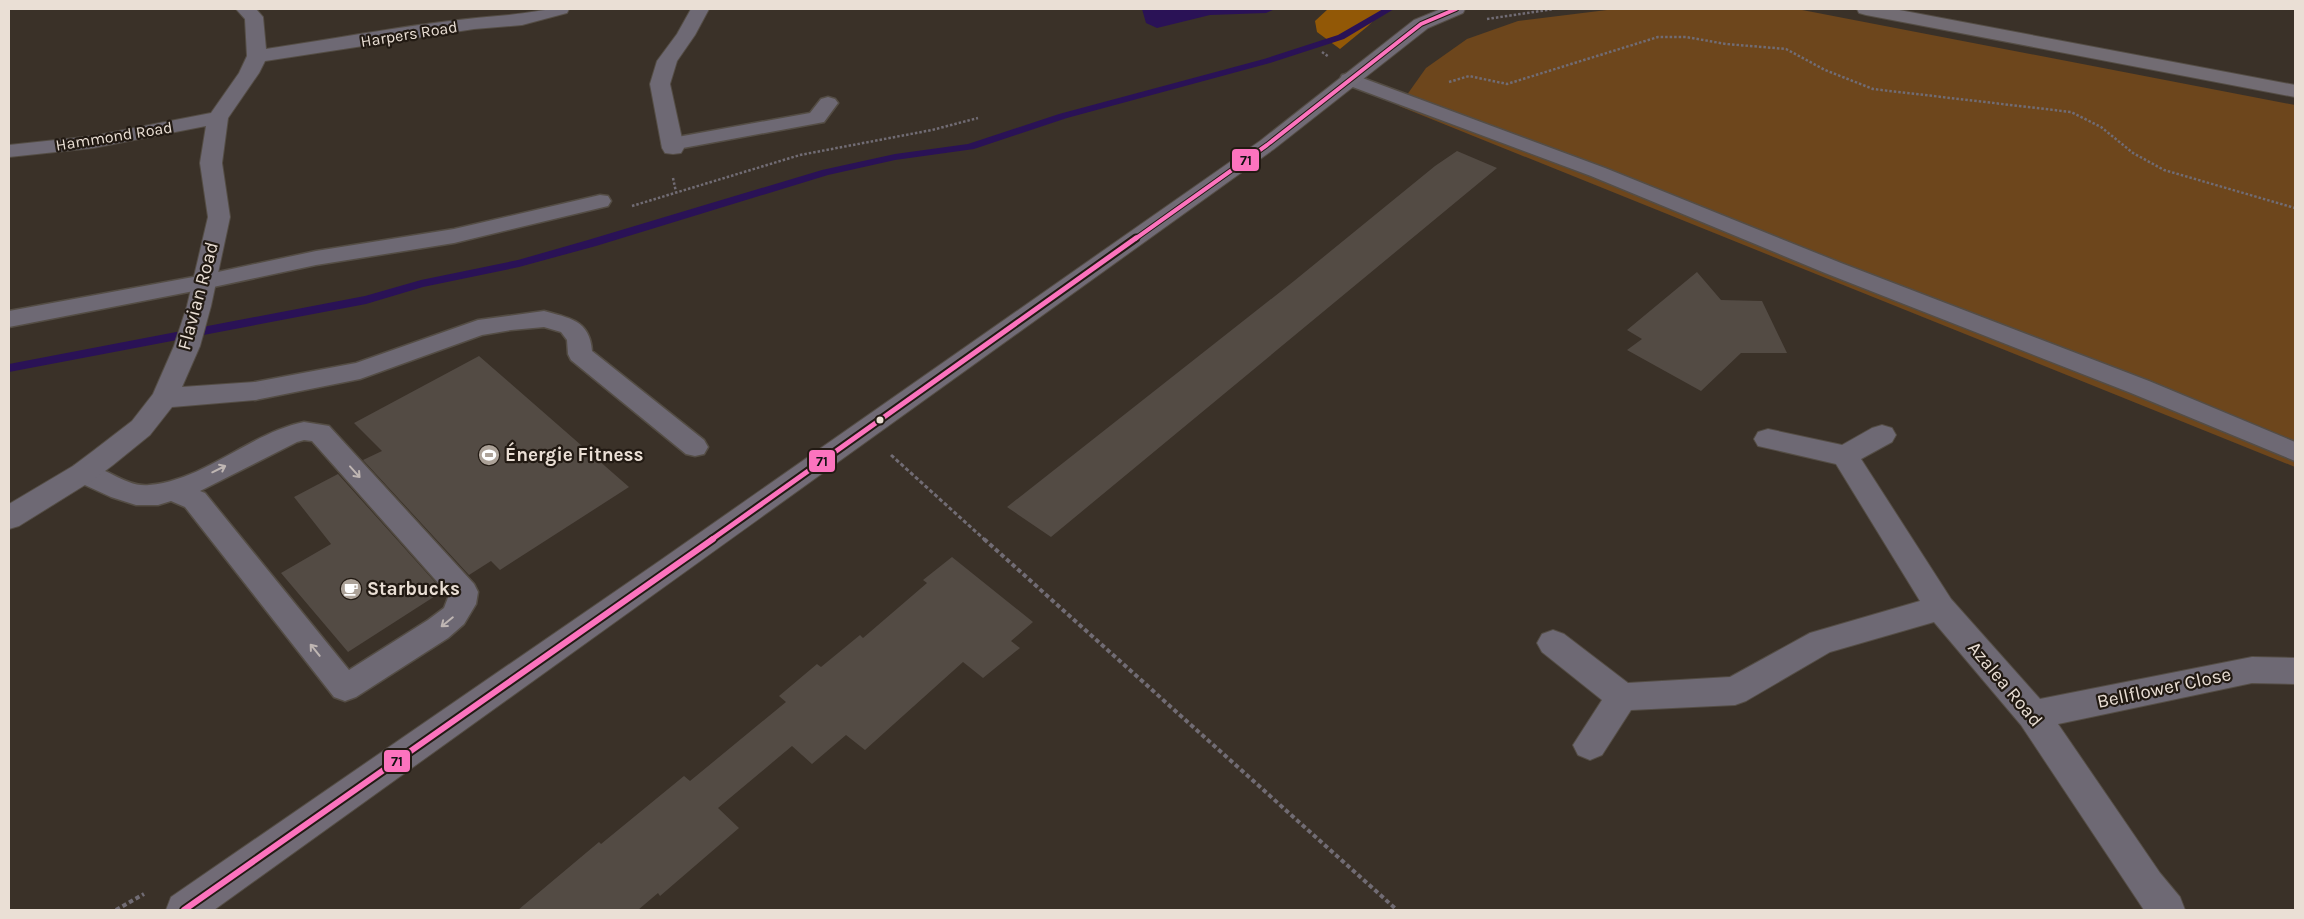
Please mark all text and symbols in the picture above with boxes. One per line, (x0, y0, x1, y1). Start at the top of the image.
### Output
street label: Harpers Road (359, 17, 459, 51)
street label: Hammond Road (54, 117, 174, 155)
line badge: 71 (1231, 148, 1260, 172)
text: 71 (1240, 152, 1252, 169)
street label: Flavian Road (173, 239, 223, 353)
unlabelled marker (875, 415, 885, 425)
place label: Énergie Fitness (505, 441, 644, 466)
sports icon: Énergie Fitness (477, 443, 501, 467)
line badge: 71 (808, 449, 836, 473)
text: 71 (816, 453, 828, 470)
one-way arrow (211, 464, 226, 473)
one-way arrow (349, 465, 361, 478)
cafe icon: Starbucks (339, 577, 363, 601)
place label: Starbucks (367, 578, 460, 600)
one-way arrow (440, 616, 453, 627)
street label: Azalea Road (1963, 637, 2047, 731)
one-way arrow (309, 643, 320, 656)
street label: Bellflower Close (2095, 663, 2233, 713)
line badge: 71 (383, 749, 411, 773)
text: 71 (391, 753, 403, 770)

